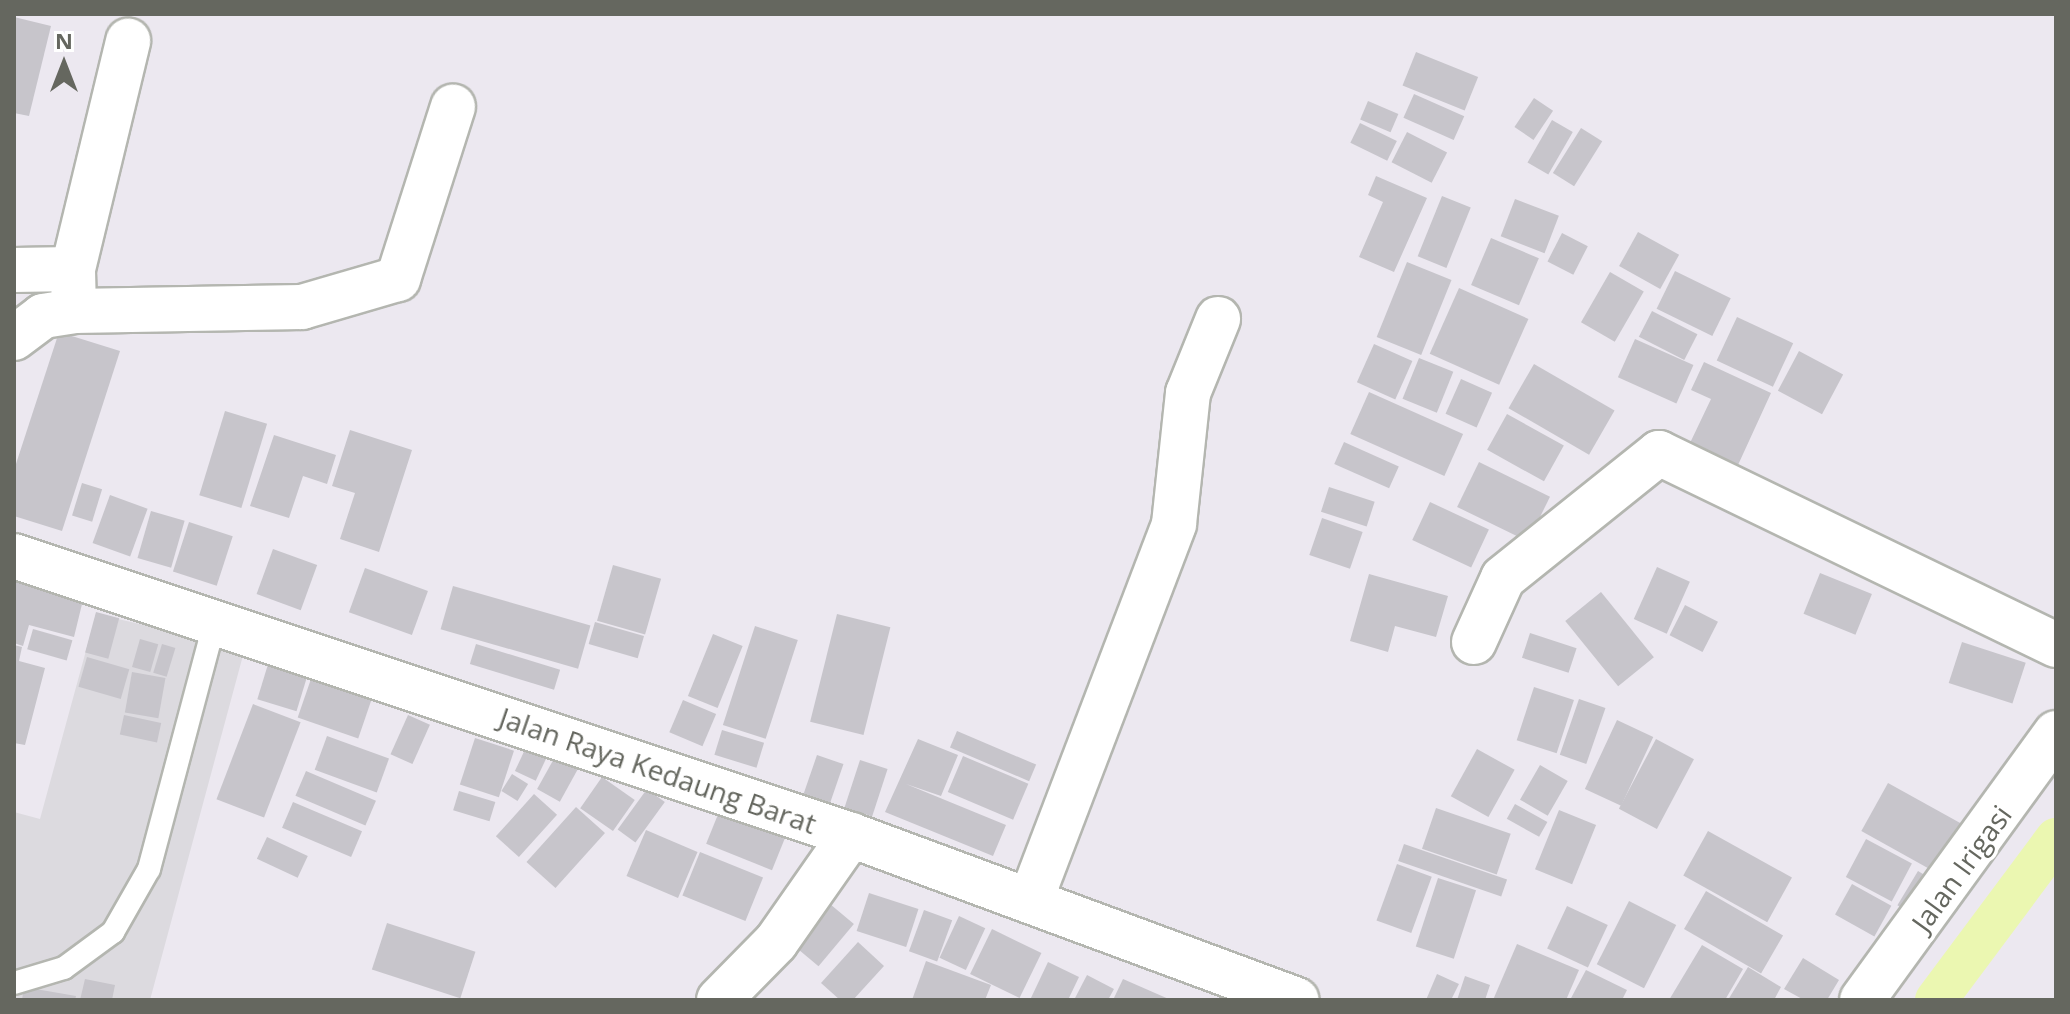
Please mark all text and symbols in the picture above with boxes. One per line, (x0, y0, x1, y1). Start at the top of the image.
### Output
north arrow (24, 24, 104, 104)
text: N (55, 25, 73, 55)
street label: Jalan Raya Kedaung Barat (495, 700, 821, 840)
street label: Jalan Irigasi (1904, 798, 2018, 938)

